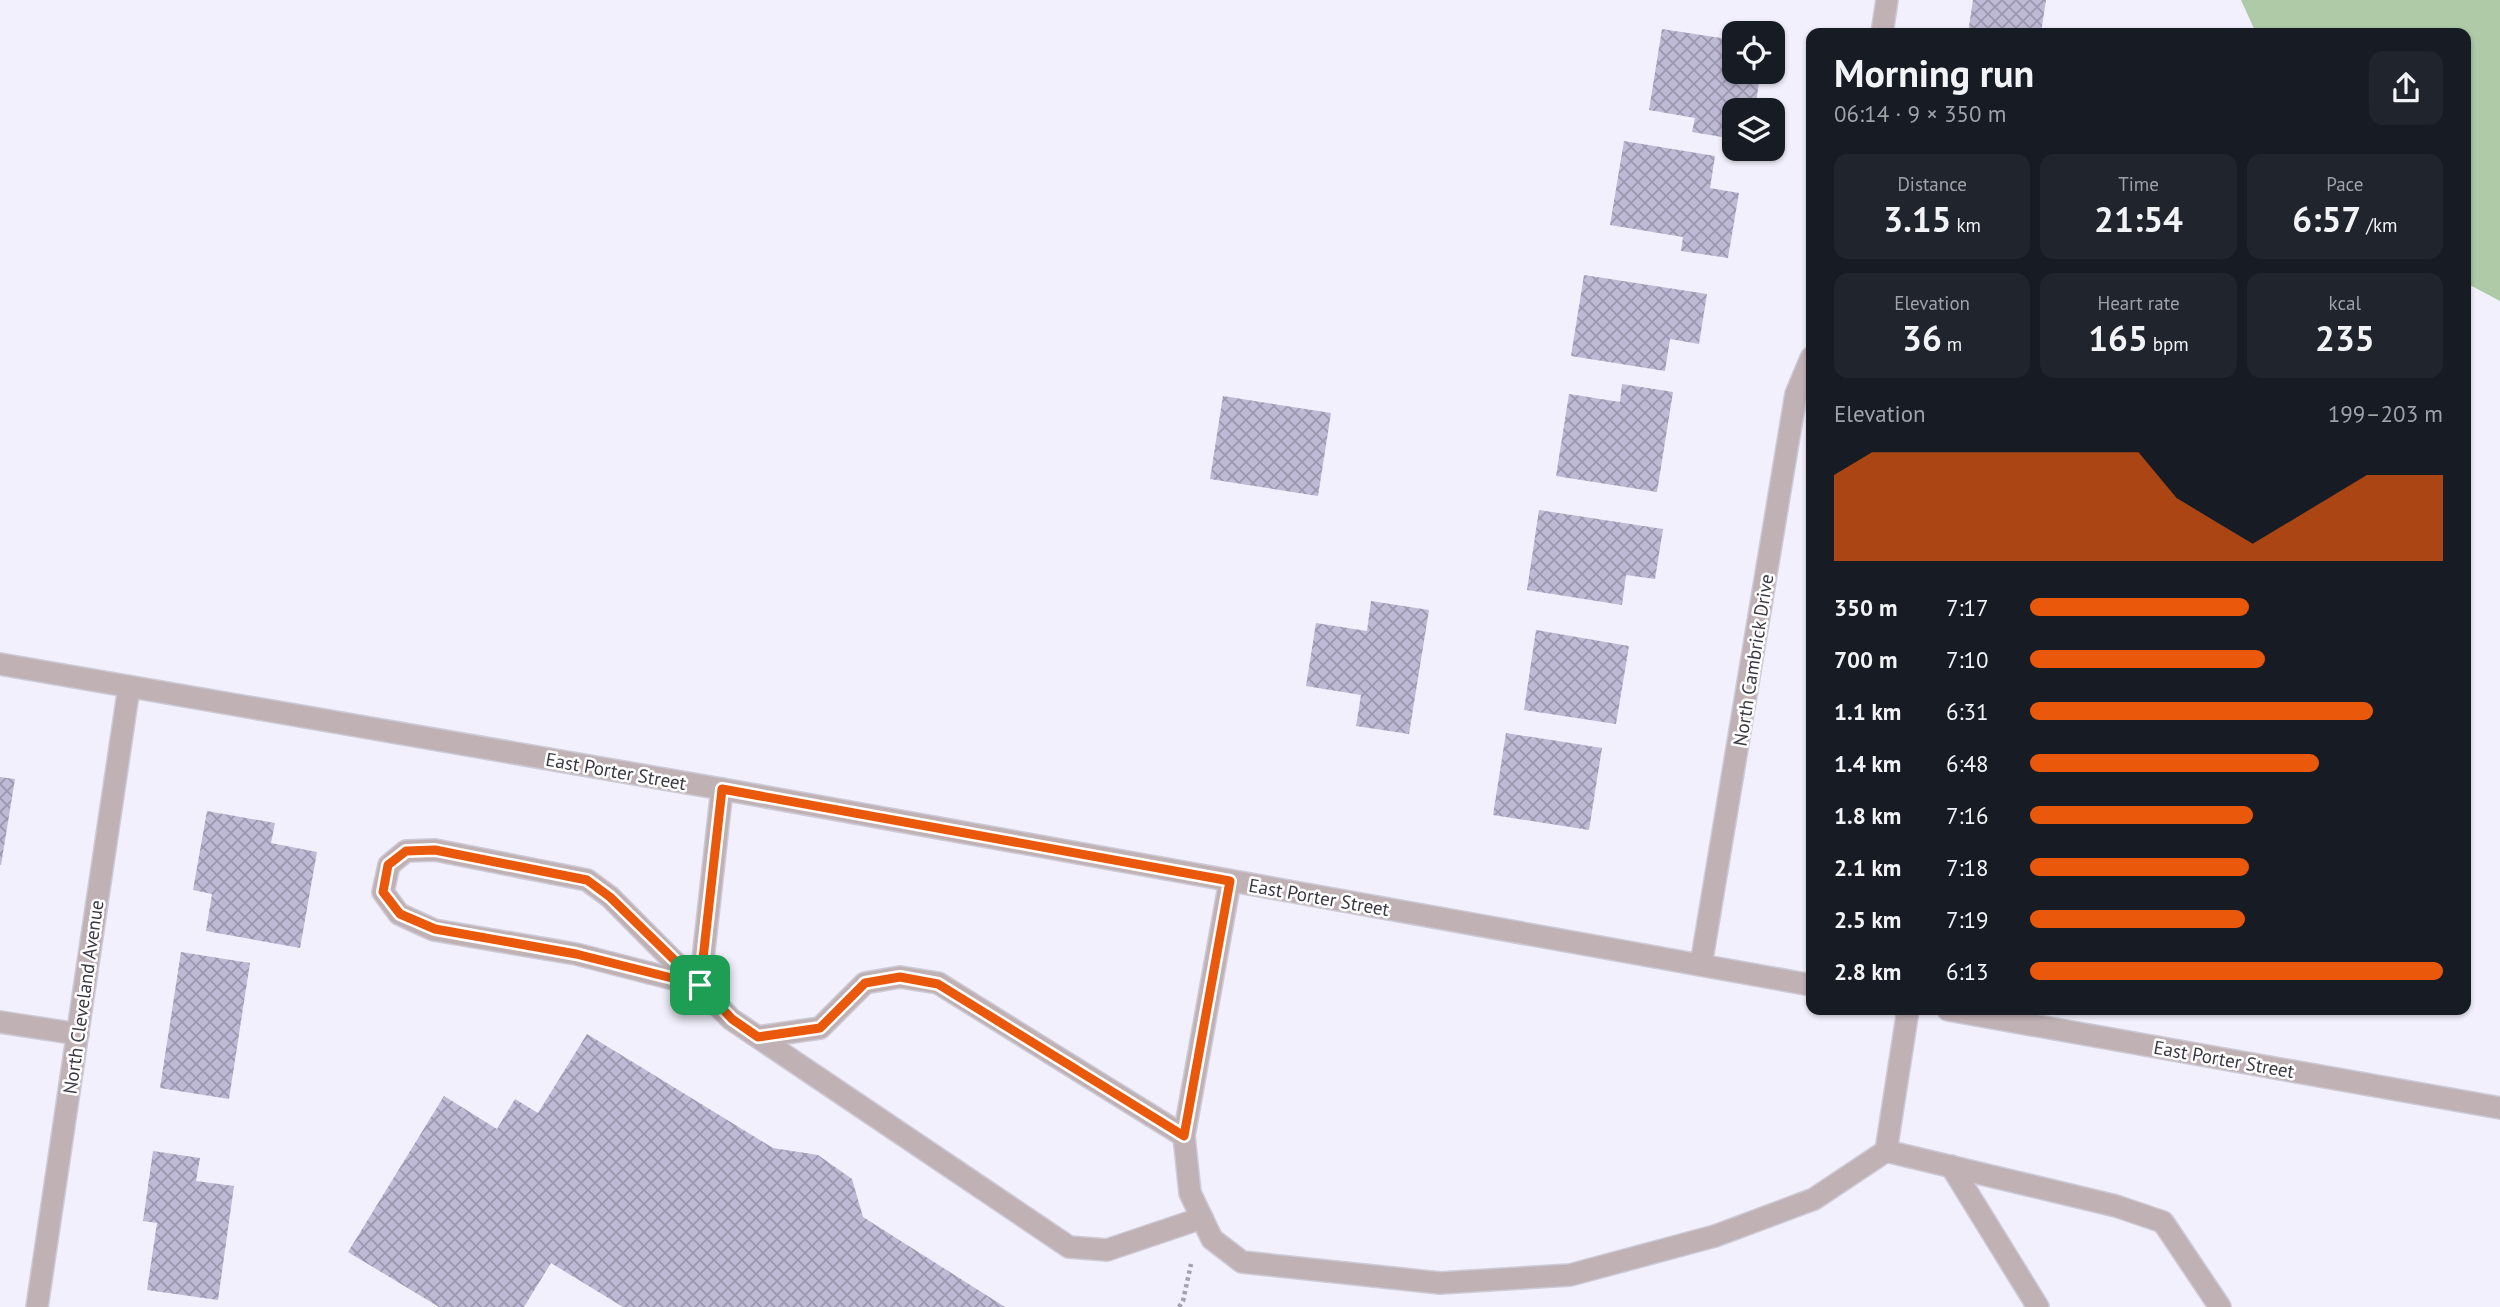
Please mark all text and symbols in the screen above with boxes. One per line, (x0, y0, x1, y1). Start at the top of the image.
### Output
map controls (1722, 21, 1785, 161)
button: locate (1722, 21, 1785, 84)
text: Morning run (1834, 48, 2034, 97)
button: share (2369, 51, 2443, 125)
button: layers (1722, 98, 1785, 161)
text: 06:14 · 9 × 350 m (1834, 99, 2006, 128)
text: Distance (1897, 172, 1967, 196)
text: Time (2118, 172, 2159, 196)
text: Pace (2326, 172, 2363, 196)
text: 3.15 (1883, 196, 1951, 242)
text: 21:54 (2094, 196, 2183, 242)
text: 6:57 (2292, 196, 2361, 242)
text: km (1951, 213, 1981, 237)
text: /km (2361, 213, 2397, 237)
text: Elevation (1894, 291, 1970, 315)
text: Heart rate (2097, 291, 2180, 315)
text: kcal (2329, 291, 2361, 315)
text: 36 (1902, 315, 1942, 361)
text: 165 (2088, 315, 2148, 361)
text: 235 (2315, 315, 2375, 361)
text: m (1942, 332, 1962, 356)
text: bpm (2148, 332, 2189, 356)
text: Elevation (1834, 399, 1926, 428)
text: 199–203 m (2328, 399, 2443, 428)
street label: North Cambrick Drive (1728, 572, 1778, 748)
text: 350 m (1834, 593, 1897, 622)
text: 7:17 (1946, 593, 1989, 622)
text: 700 m (1834, 645, 1897, 674)
text: 7:10 (1946, 645, 1989, 674)
text: 1.1 km (1834, 697, 1901, 726)
text: 6:31 (1946, 697, 1989, 726)
street label: East Porter Street (544, 747, 689, 795)
text: 1.4 km (1834, 749, 1901, 778)
text: 6:48 (1946, 749, 1989, 778)
text: 1.8 km (1834, 801, 1901, 830)
text: 7:16 (1946, 801, 1989, 830)
text: 2.1 km (1834, 853, 1901, 882)
text: 7:18 (1946, 853, 1989, 882)
street label: East Porter Street (1247, 873, 1392, 921)
street label: North Cleveland Avenue (58, 899, 108, 1095)
text: 2.5 km (1834, 905, 1901, 934)
text: 7:19 (1946, 905, 1989, 934)
pin (670, 955, 730, 1015)
text: 2.8 km (1834, 957, 1901, 986)
text: 6:13 (1946, 957, 1989, 986)
icon: arrive (681, 966, 719, 1004)
street label: East Porter Street (2152, 1035, 2297, 1083)

